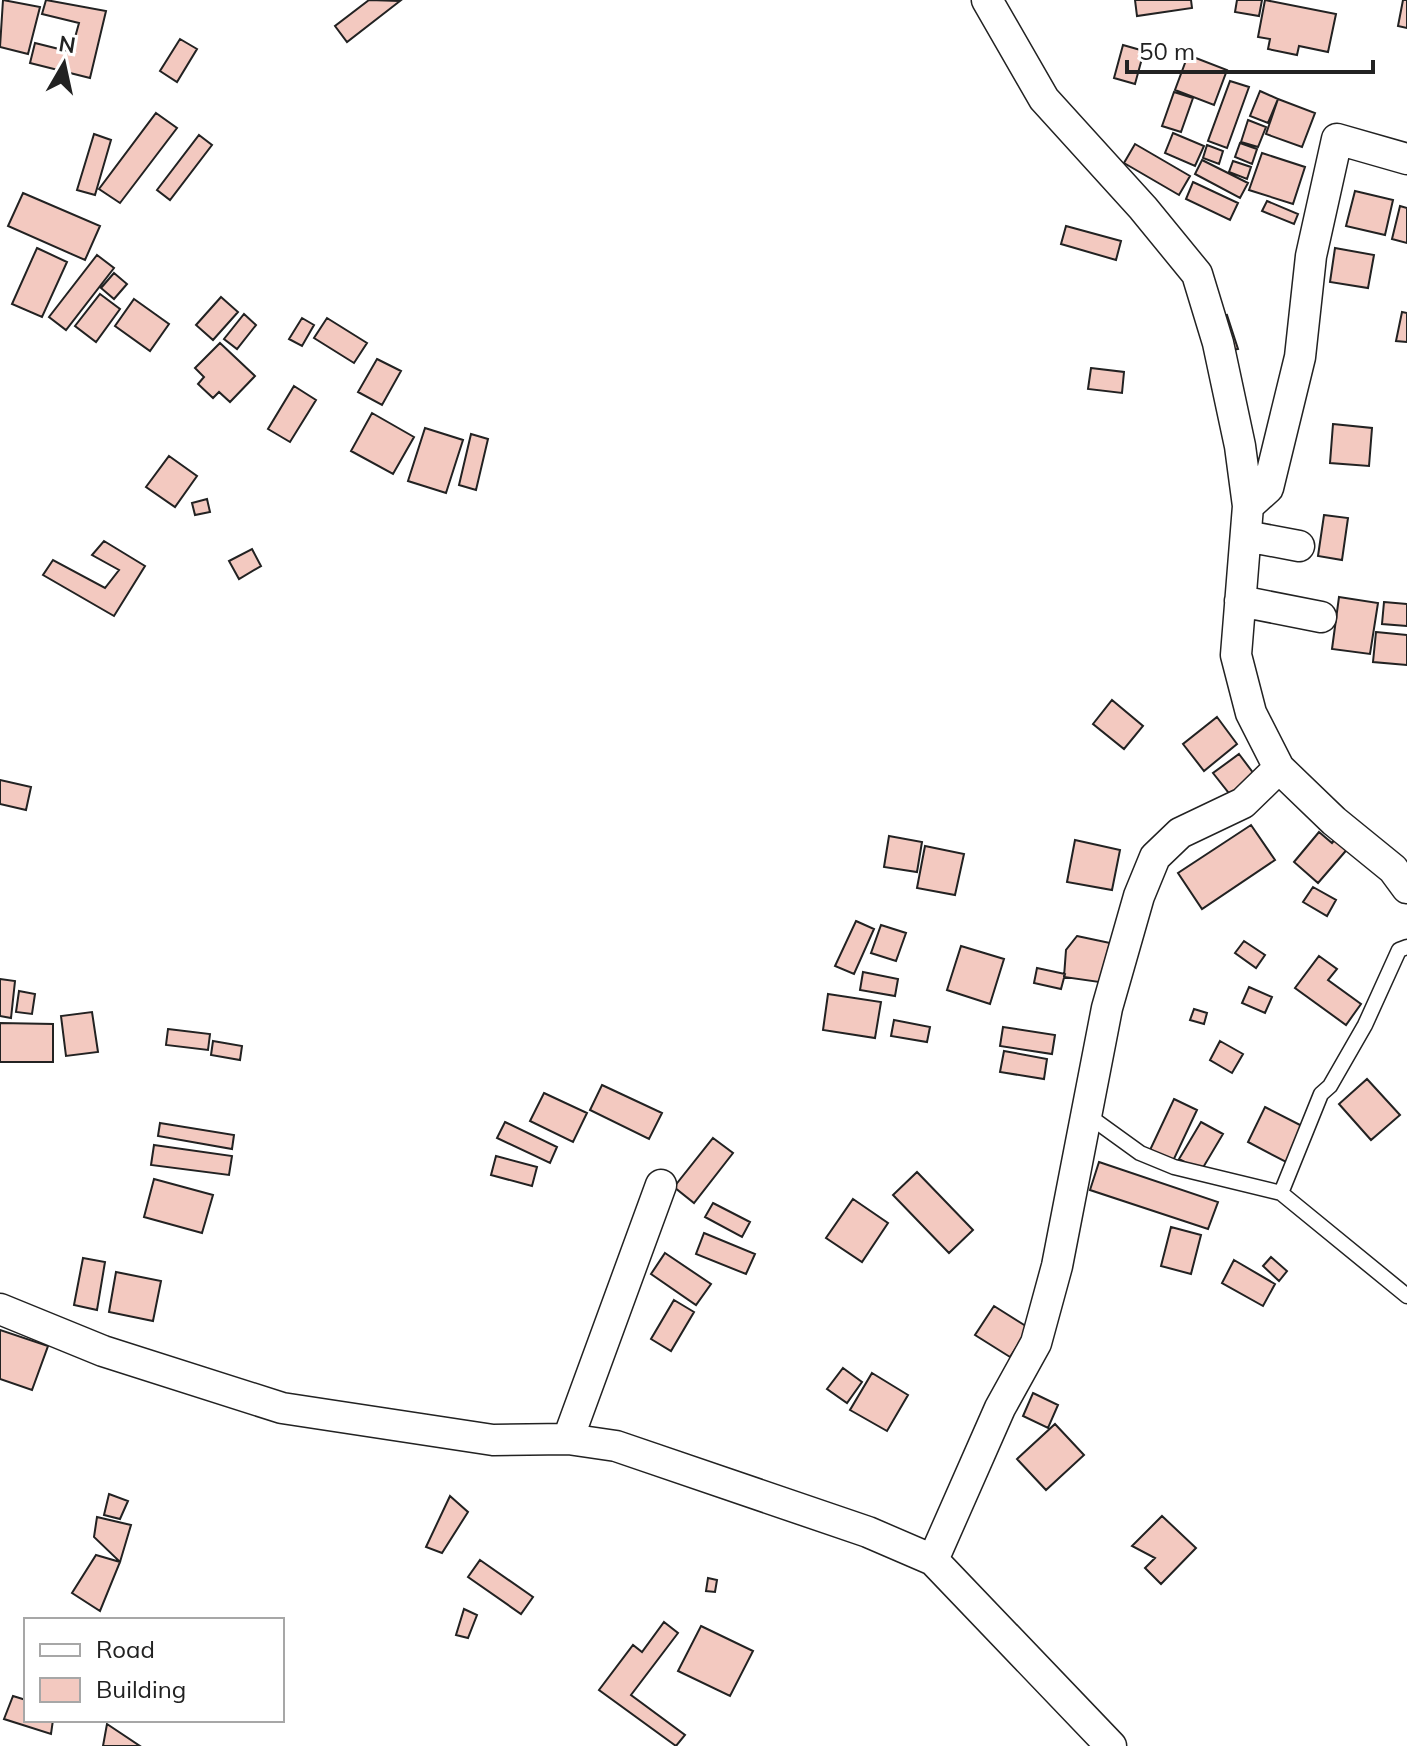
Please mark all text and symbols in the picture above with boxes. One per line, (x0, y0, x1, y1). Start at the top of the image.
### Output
north arrow (24, 24, 104, 104)
scale bar (1127, 24, 1373, 74)
text: N (57, 29, 78, 59)
text: 50 m (1139, 36, 1195, 66)
legend (24, 1618, 284, 1722)
text: Road (96, 1634, 155, 1664)
text: Building (96, 1674, 186, 1704)

